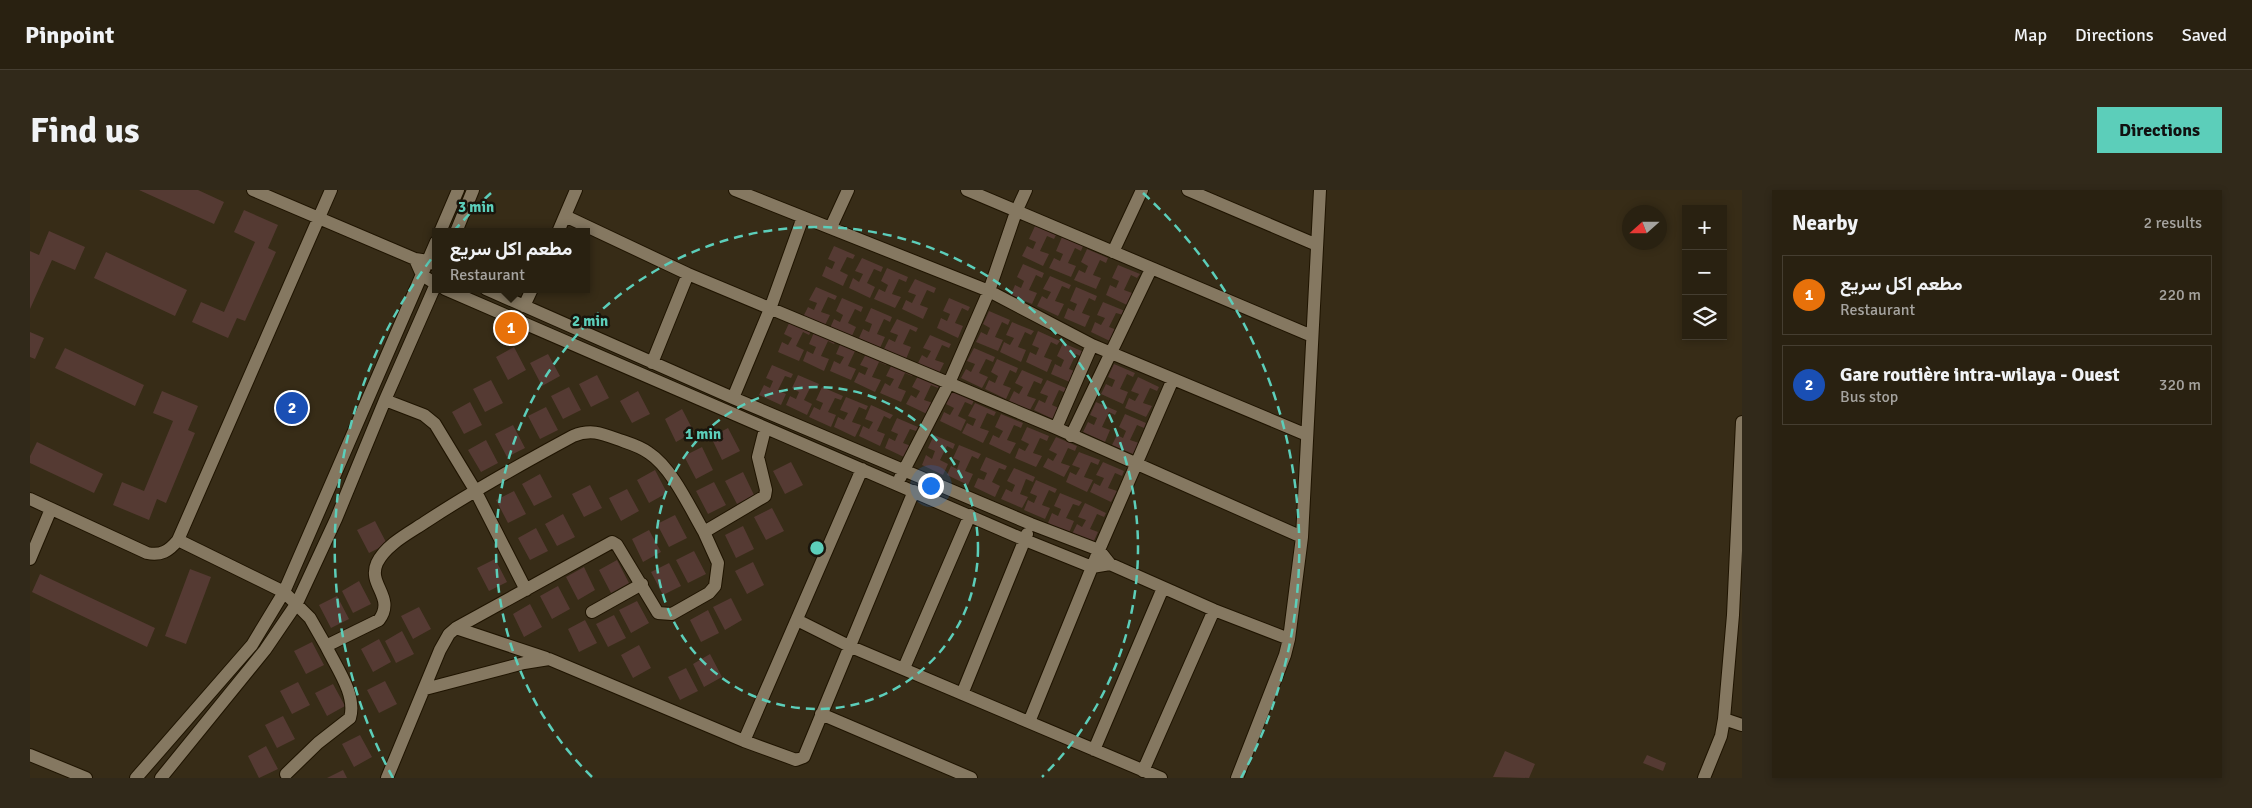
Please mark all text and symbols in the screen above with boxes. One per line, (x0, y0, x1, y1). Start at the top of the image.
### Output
text: Pinpoint (25, 20, 114, 50)
text: Map (2014, 24, 2047, 46)
text: Directions (2075, 24, 2154, 46)
text: Saved (2182, 24, 2227, 46)
button: Directions (2097, 107, 2222, 153)
text: Find us (30, 109, 140, 152)
text: 3 min (458, 198, 494, 216)
north arrow (1622, 205, 1667, 250)
map controls (1682, 205, 1727, 340)
button: + (1682, 205, 1727, 250)
text: Nearby (1792, 210, 1858, 236)
text: 2 results (2143, 213, 2202, 233)
popup (432, 228, 590, 293)
text: مطعم اكل سريع (450, 237, 572, 261)
button: − (1682, 250, 1727, 295)
text: Restaurant (450, 265, 525, 285)
text: مطعم اكل سريع (1840, 272, 1963, 296)
text: 1 (1805, 285, 1813, 305)
text: 220 m (2159, 285, 2201, 305)
button: layers (1682, 295, 1727, 340)
text: Restaurant (1840, 300, 1915, 320)
pin: 1 (495, 309, 527, 347)
text: 2 min (572, 312, 608, 330)
text: Gare routière intra-wilaya - Ouest (1840, 363, 2120, 387)
text: 2 (1805, 375, 1813, 395)
text: 320 m (2159, 375, 2201, 395)
text: Bus stop (1840, 387, 1898, 407)
pin: 2 (276, 389, 308, 427)
text: 1 min (685, 425, 721, 443)
your location (918, 473, 944, 499)
centre of rings (808, 539, 826, 557)

